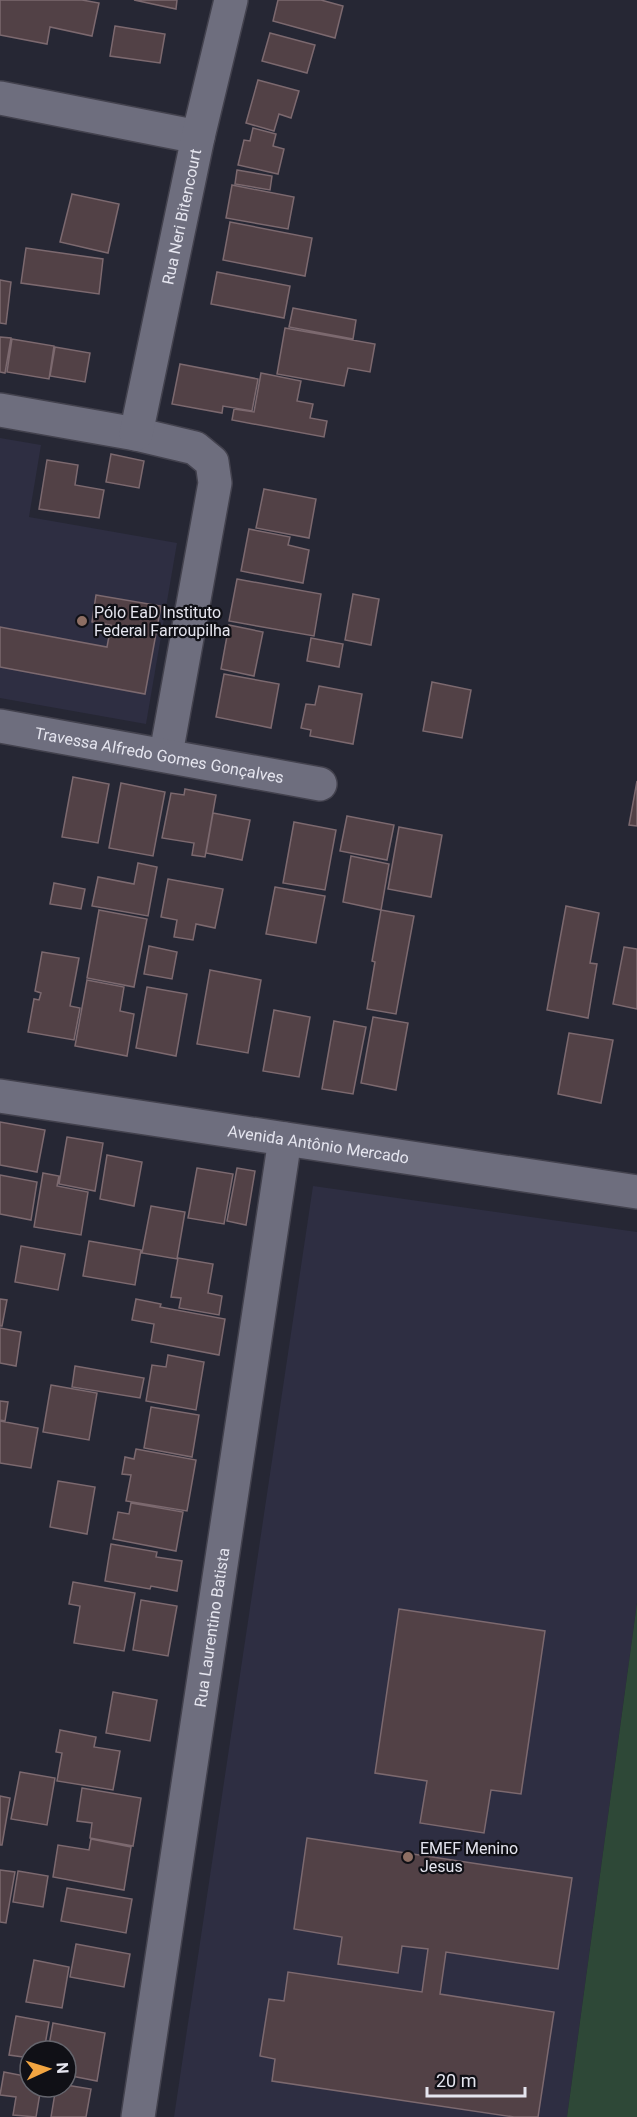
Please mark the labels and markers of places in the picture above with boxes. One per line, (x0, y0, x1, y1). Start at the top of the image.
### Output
place label: Pólo EaD Instituto Federal Farroupilha (94, 603, 231, 640)
marker: Pólo EaD Instituto Federal Farroupilha (75, 614, 89, 628)
place label: EMEF Menino Jesus (420, 1839, 518, 1876)
marker: EMEF Menino Jesus (401, 1850, 415, 1864)

